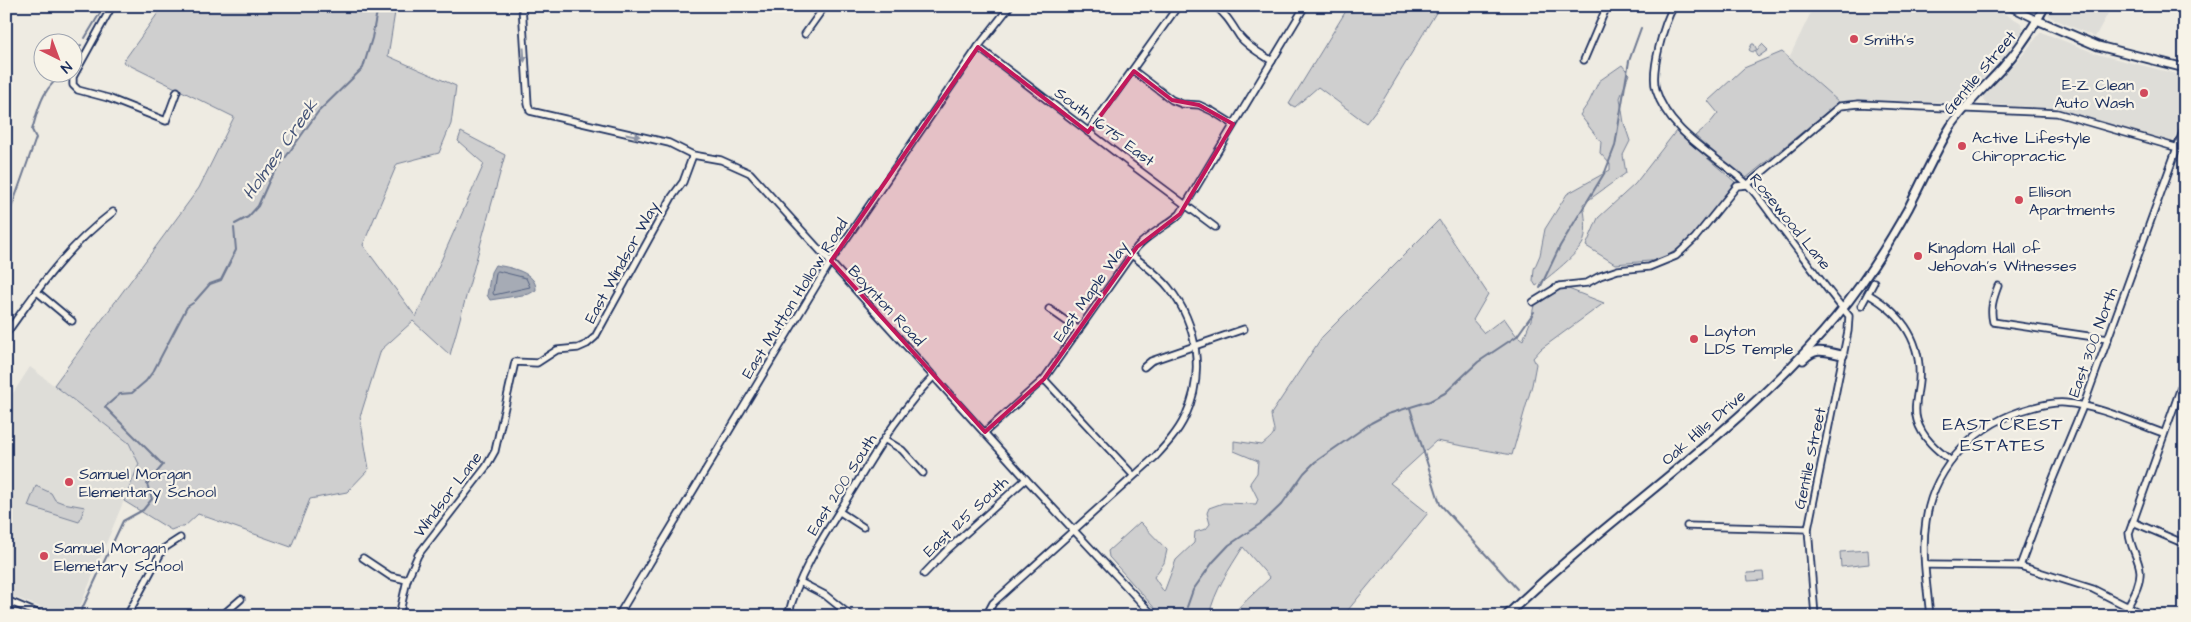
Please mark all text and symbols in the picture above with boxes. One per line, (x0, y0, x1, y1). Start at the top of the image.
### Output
street label: Gentile Street (1938, 25, 2022, 119)
place label: Smith's (1864, 29, 1914, 51)
north arrow (32, 32, 82, 82)
marker: Smith's (1848, 33, 1860, 45)
one-way arrow (521, 47, 529, 63)
text: N (56, 57, 76, 77)
place label: E-Z Clean Auto Wash (2055, 74, 2134, 114)
street label: South 1675 East (1050, 82, 1159, 172)
marker: E-Z Clean Auto Wash (2138, 87, 2150, 99)
water label: Holmes Creek (237, 93, 325, 204)
place label: Active Lifestyle Chiropractic (1972, 127, 2091, 167)
one-way arrow (625, 131, 640, 139)
marker: Active Lifestyle Chiropractic (1956, 140, 1968, 152)
street label: Rosewood Lane (1744, 169, 1836, 275)
place label: Ellison Apartments (2029, 181, 2115, 221)
marker: Ellison Apartments (2013, 194, 2025, 206)
street label: East Windsor Way (579, 197, 666, 328)
street label: East Mutton Hollow Road (736, 214, 853, 383)
street label: East Maple Way (1048, 237, 1135, 347)
place label: Kingdom Hall of Jehovah's Witnesses (1928, 237, 2077, 277)
marker: Kingdom Hall of Jehovah's Witnesses (1912, 250, 1924, 262)
street label: Boynton Road (842, 260, 930, 352)
street label: East 300 North (2063, 284, 2123, 400)
place label: Layton LDS Temple (1704, 320, 1794, 360)
marker: Layton LDS Temple (1688, 333, 1700, 345)
street label: Oak Hills Drive (1657, 385, 1751, 471)
street label: Gentile Street (1788, 405, 1832, 511)
district label: EAST CREST ESTATES (1942, 412, 2064, 458)
street label: East 200 South (802, 429, 882, 540)
street label: Windsor Lane (408, 447, 487, 542)
place label: Samuel Morgan Elementary School (79, 463, 216, 504)
street label: East 125 South (918, 471, 1013, 562)
marker: Samuel Morgan Elementary School (63, 476, 75, 488)
place label: Samuel Morgan Elemetary School (54, 537, 183, 578)
marker: Samuel Morgan Elemetary School (38, 550, 50, 562)

